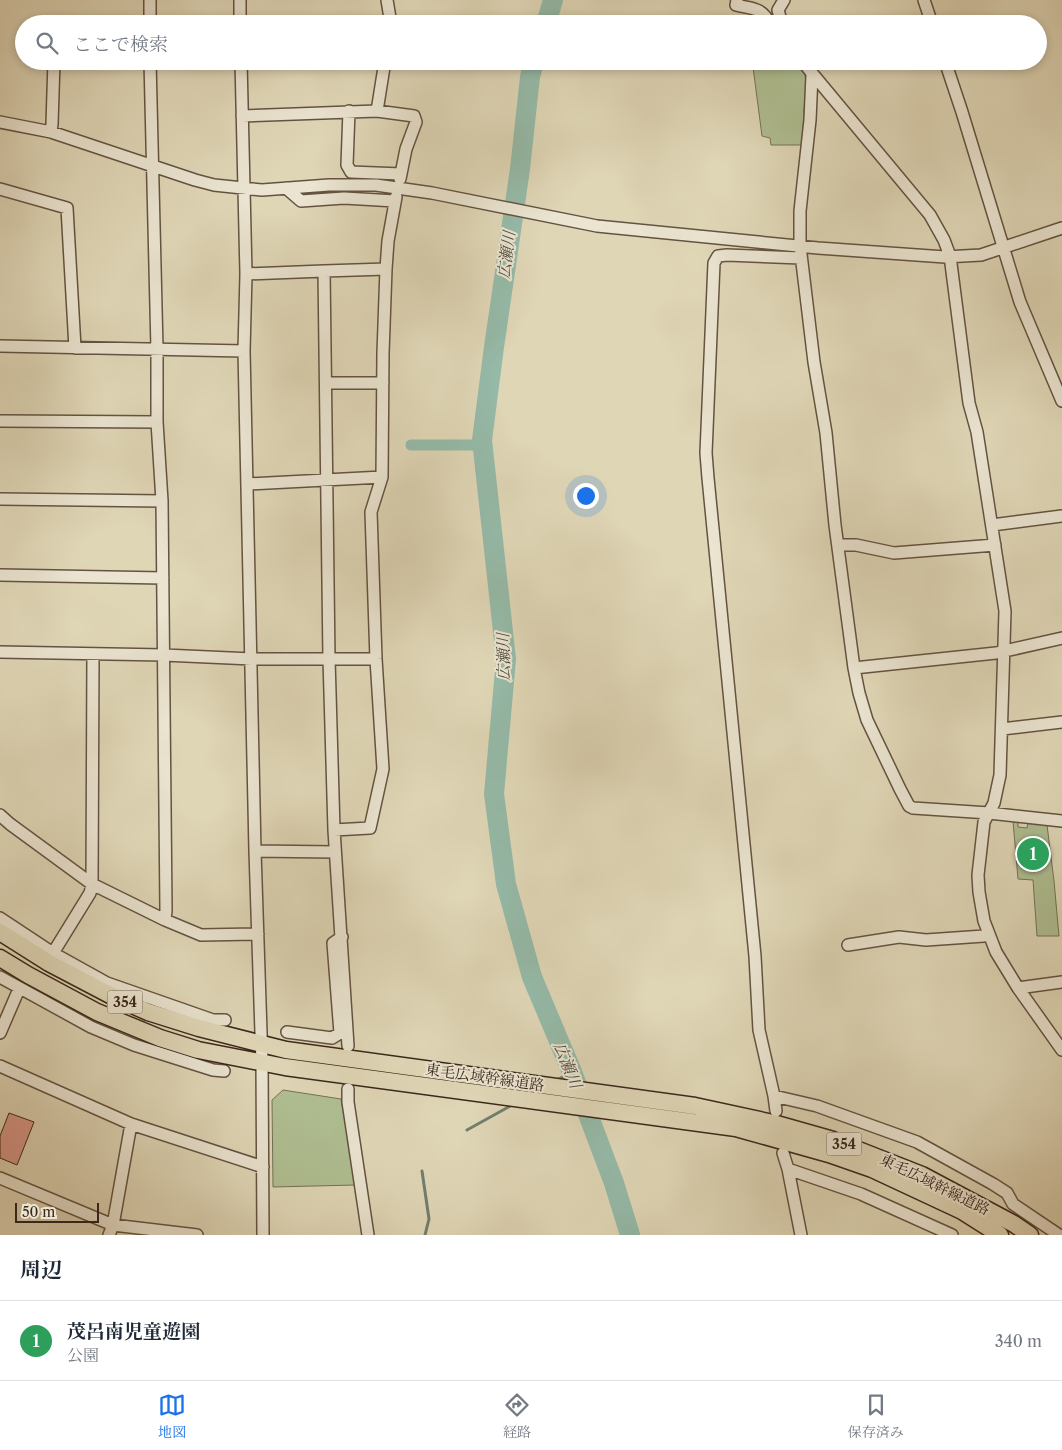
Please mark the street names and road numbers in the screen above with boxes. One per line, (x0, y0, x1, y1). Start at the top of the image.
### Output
road number: 354 (108, 990, 142, 1014)
street label: 東毛広域幹線道路 (424, 1059, 546, 1095)
road number: 354 (826, 1132, 862, 1156)
street label: 東毛広域幹線道路 (877, 1149, 993, 1219)

